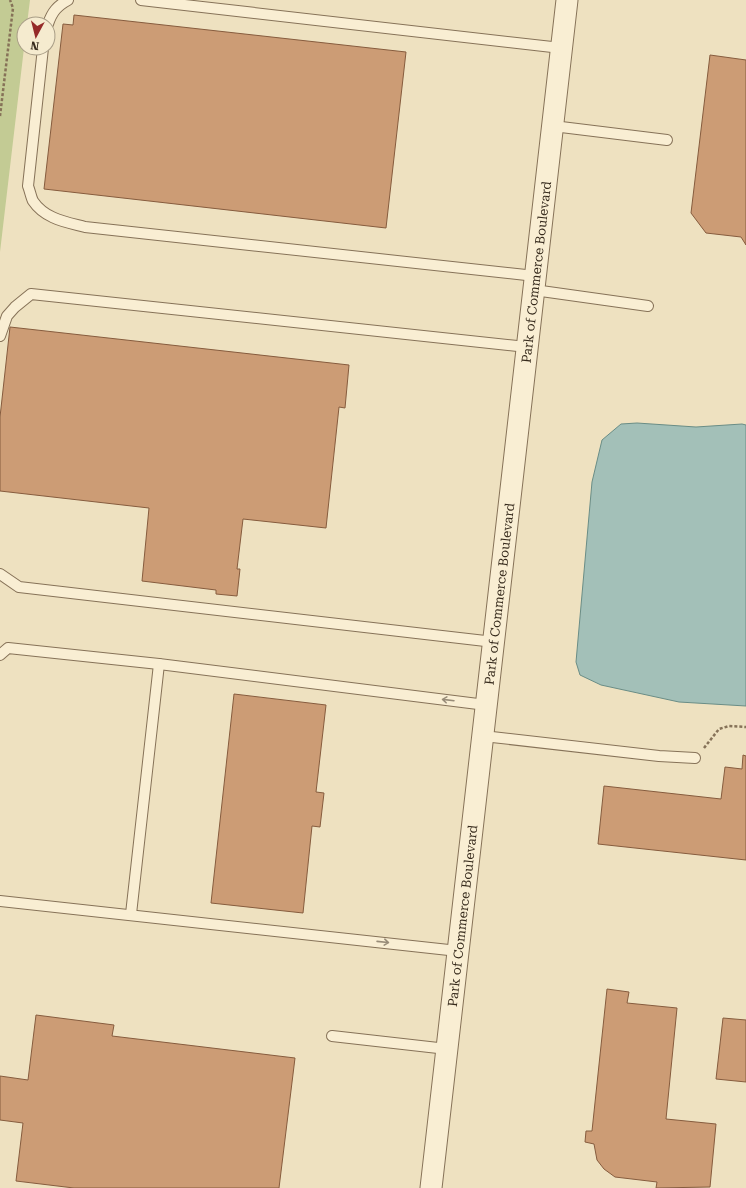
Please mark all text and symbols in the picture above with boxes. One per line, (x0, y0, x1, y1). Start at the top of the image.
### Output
north arrow (16, 16, 56, 56)
text: N (29, 38, 40, 52)
street label: Park of Commerce Boulevard (518, 180, 554, 364)
street label: Park of Commerce Boulevard (481, 501, 517, 686)
one-way arrow (442, 696, 455, 704)
street label: Park of Commerce Boulevard (444, 823, 480, 1008)
one-way arrow (376, 939, 389, 946)

